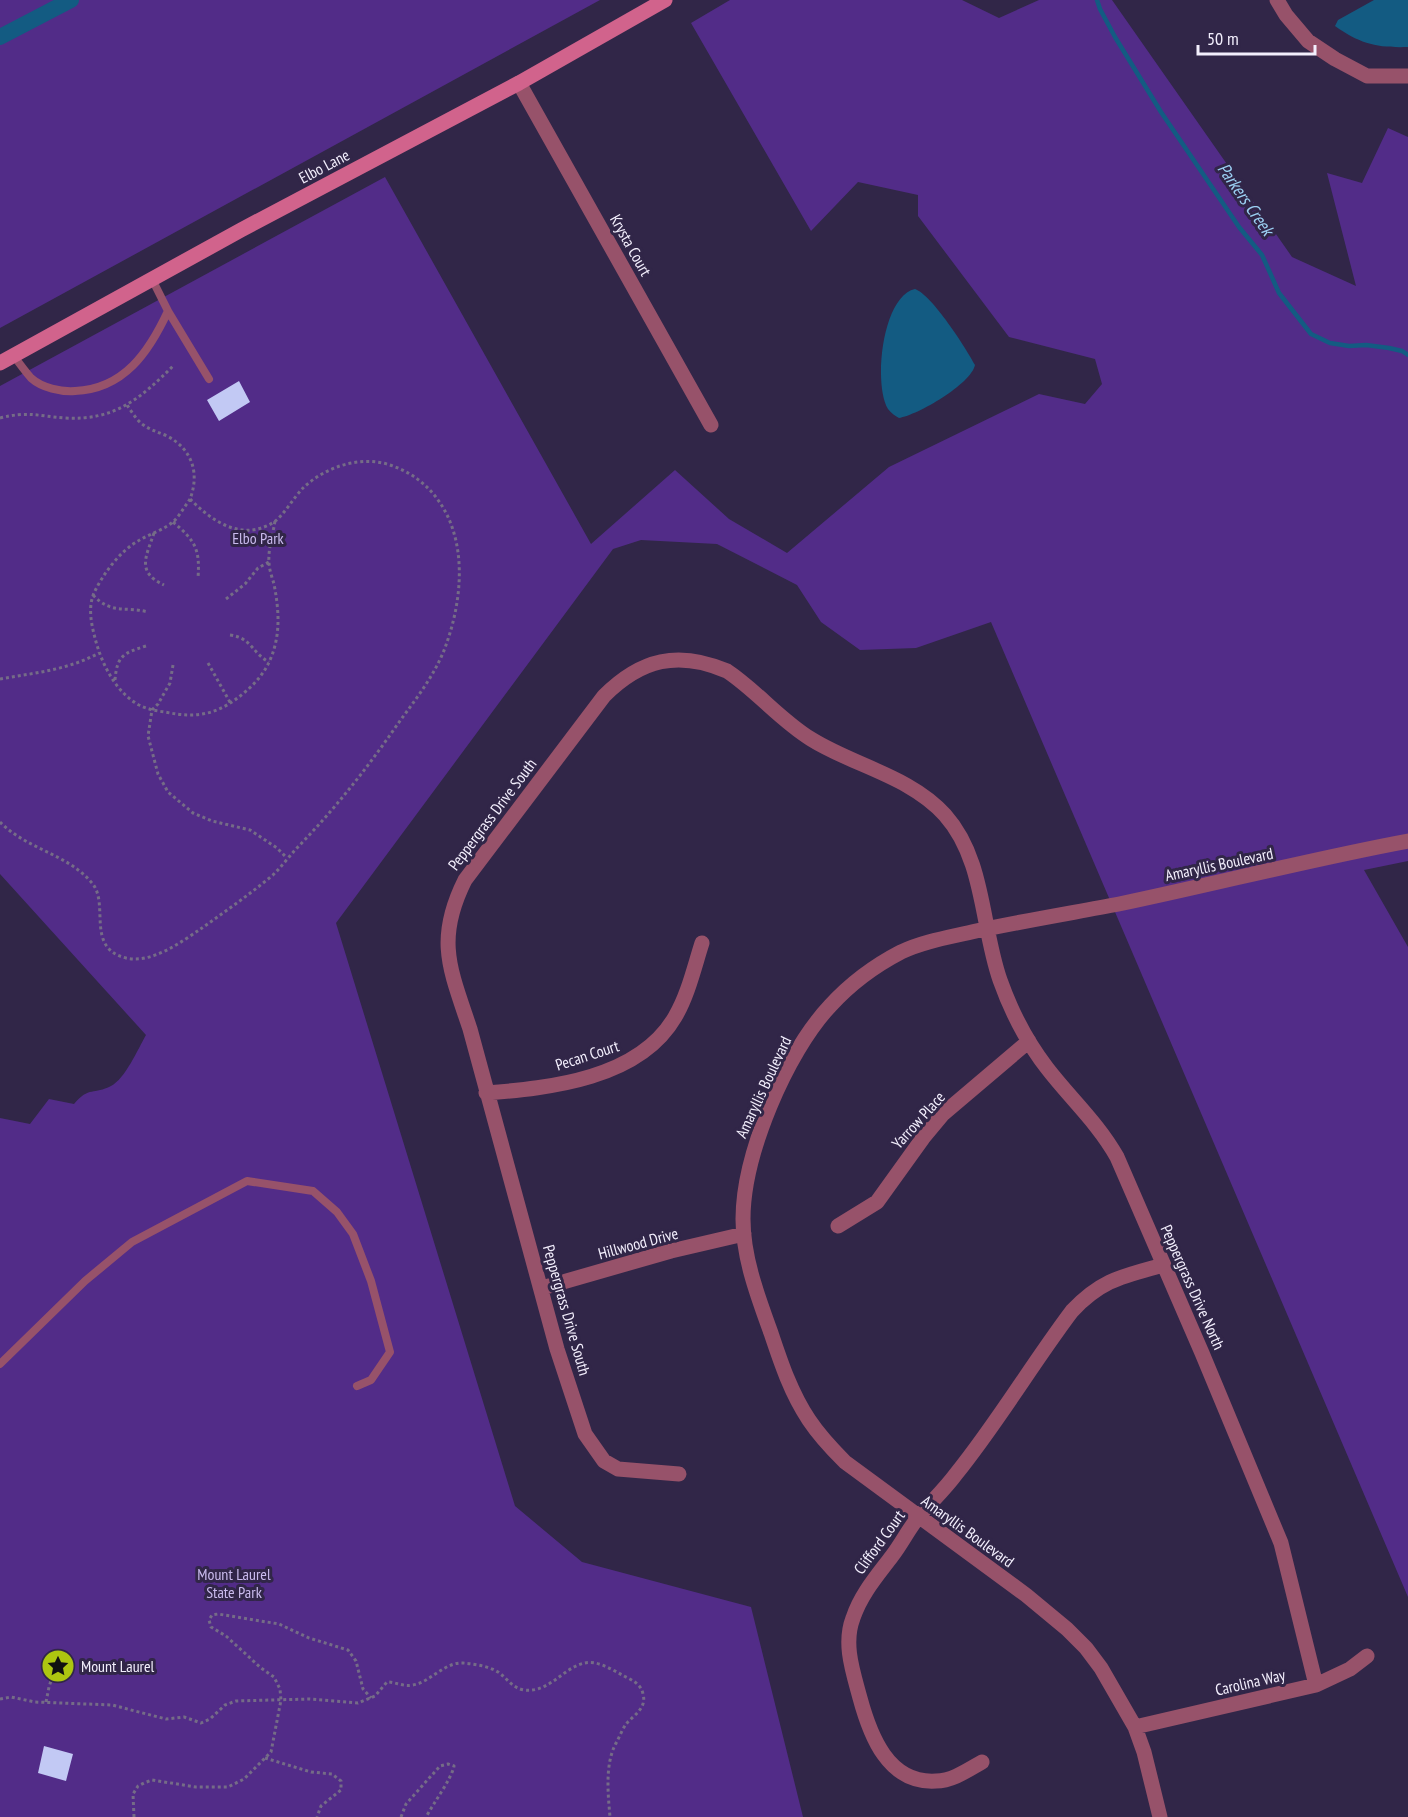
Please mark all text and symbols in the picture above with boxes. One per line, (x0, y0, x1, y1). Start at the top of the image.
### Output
scale bar (1198, 18, 1315, 56)
text: 50 m (1207, 27, 1239, 50)
street label: Elbo Lane (295, 144, 353, 188)
water label: Parkers Creek (1213, 158, 1281, 241)
street label: Krysta Court (606, 211, 656, 280)
park label: Elbo Park (232, 528, 285, 548)
street label: Peppergrass Drive South (443, 754, 541, 874)
street label: Amaryllis Boulevard (1163, 843, 1275, 885)
street label: Amaryllis Boulevard (731, 1033, 795, 1141)
street label: Pecan Court (553, 1035, 622, 1075)
street label: Yarrow Place (887, 1087, 949, 1153)
street label: Peppergrass Drive North (1157, 1222, 1229, 1352)
street label: Hillwood Drive (596, 1223, 680, 1263)
street label: Peppergrass Drive South (539, 1242, 595, 1378)
street label: Amaryllis Boulevard (918, 1491, 1018, 1571)
street label: Clifford Court (849, 1506, 909, 1578)
park label: Mount Laurel State Park (197, 1564, 271, 1602)
place icon: Mount Laurel (40, 1648, 76, 1684)
place label: Mount Laurel (81, 1656, 155, 1676)
street label: Carolina Way (1213, 1664, 1287, 1700)

